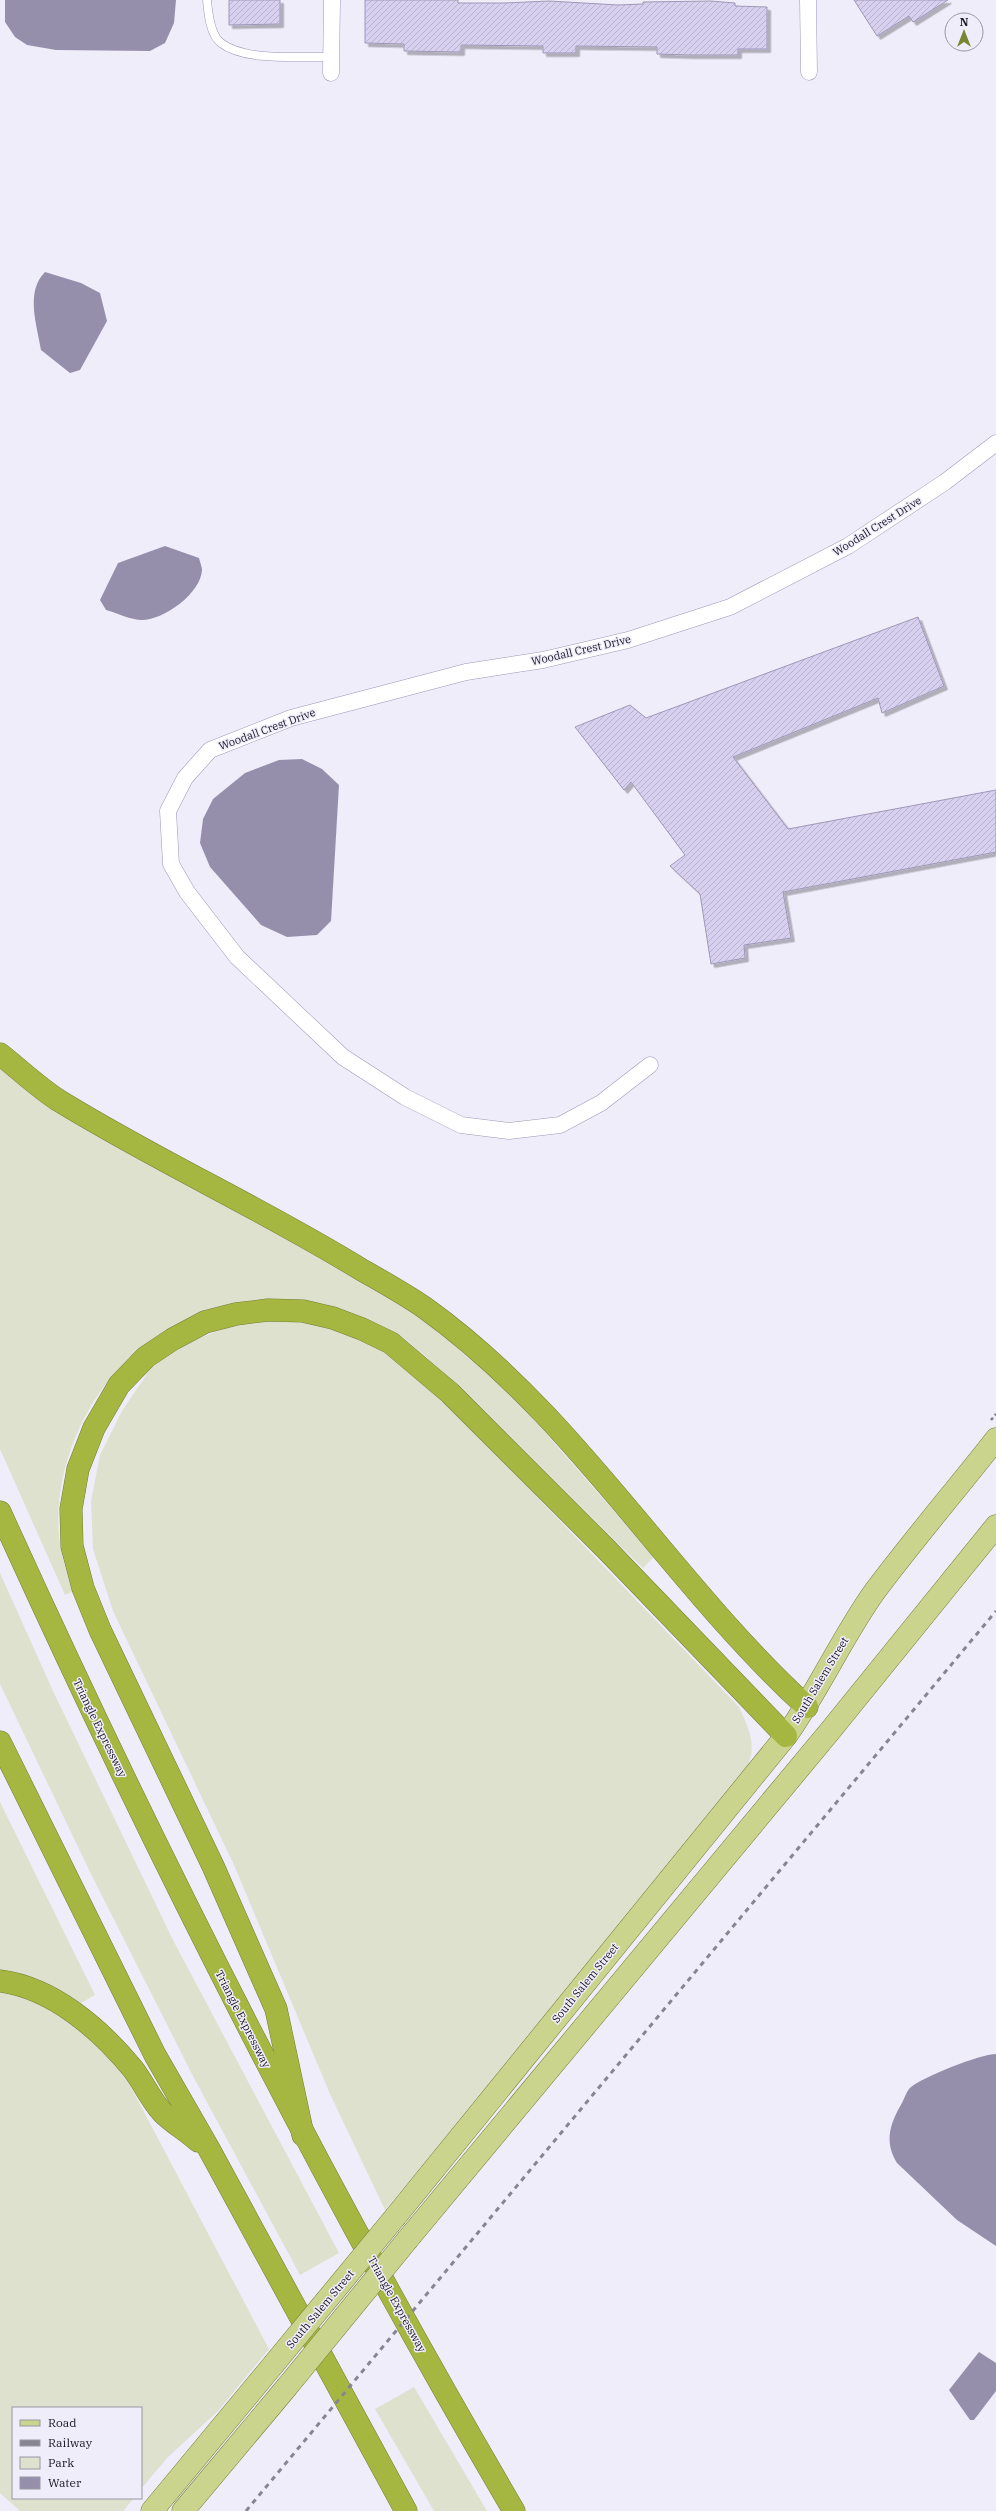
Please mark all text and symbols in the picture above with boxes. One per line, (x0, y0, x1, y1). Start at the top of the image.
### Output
north arrow (944, 12, 984, 52)
text: N (960, 15, 969, 29)
street label: Woodall Crest Drive (830, 493, 924, 559)
street label: Woodall Crest Drive (530, 632, 632, 668)
street label: Woodall Crest Drive (217, 705, 317, 753)
street label: South Salem Street (789, 1634, 851, 1726)
street label: Triangle Expressway (70, 1677, 130, 1780)
street label: South Salem Street (549, 1940, 621, 2026)
street label: Triangle Expressway (212, 1968, 274, 2070)
street label: Triangle Expressway (365, 2254, 429, 2355)
street label: South Salem Street (283, 2267, 357, 2351)
legend (12, 2407, 142, 2499)
text: Road (48, 2415, 77, 2430)
text: Railway (48, 2435, 93, 2450)
text: Park (48, 2455, 74, 2470)
text: Water (48, 2475, 82, 2490)

